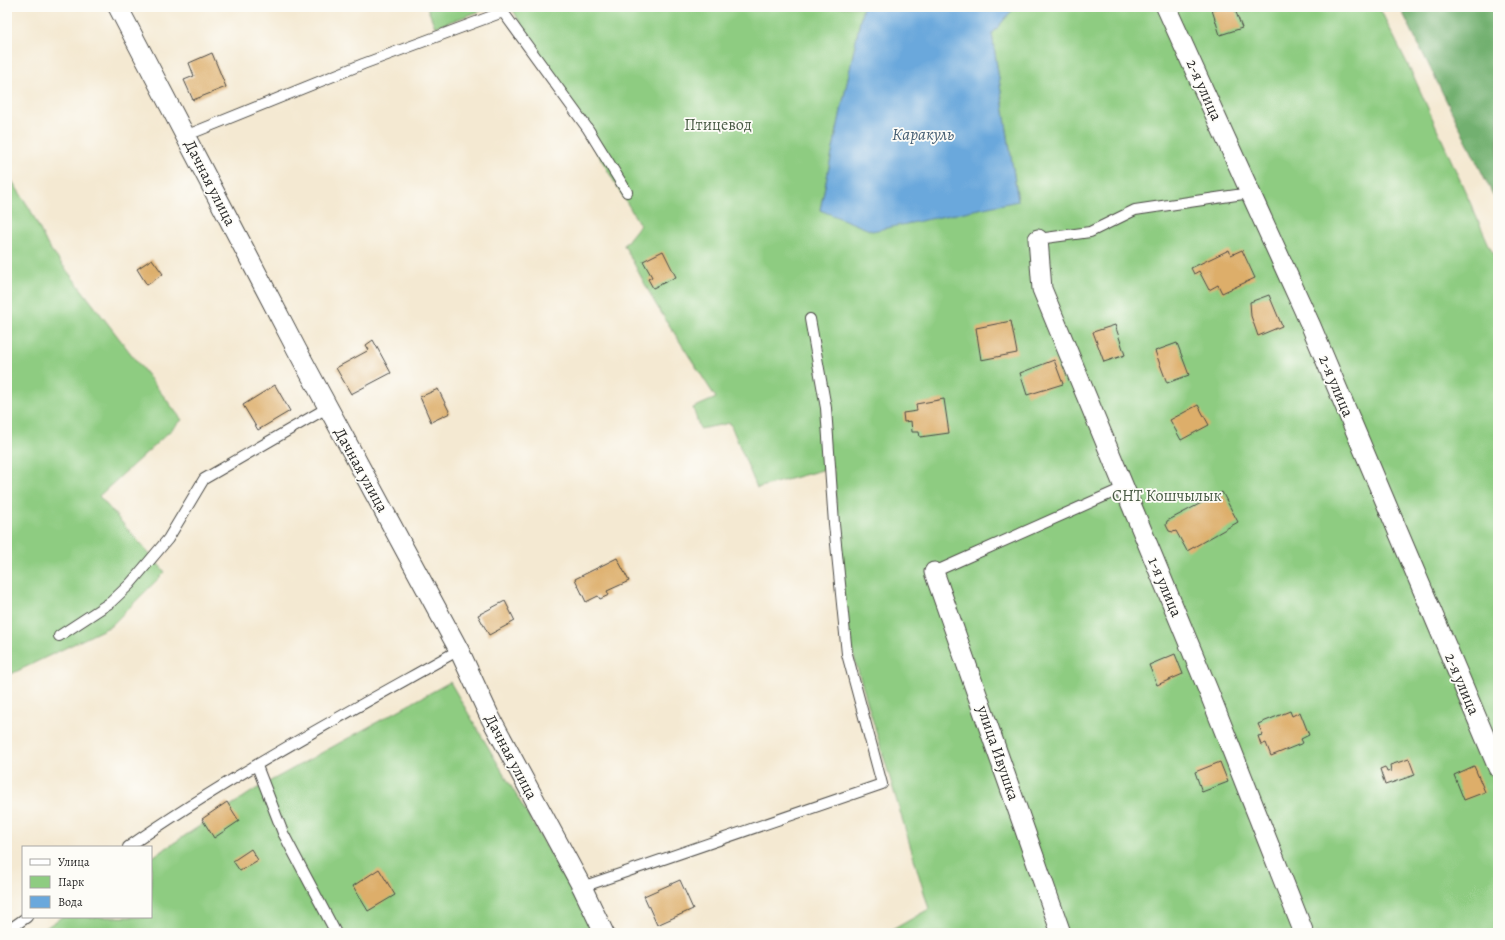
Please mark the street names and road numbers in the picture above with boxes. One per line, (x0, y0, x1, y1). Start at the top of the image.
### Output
street label: 2-я улица (1181, 56, 1228, 125)
street label: Дачная улица (179, 136, 241, 230)
street label: 2-я улица (1313, 352, 1359, 421)
street label: Дачная улица (329, 424, 394, 517)
street label: 1-я улица (1143, 554, 1188, 621)
street label: 2-я улица (1439, 650, 1485, 719)
street label: улица Ивушка (971, 702, 1025, 804)
street label: Дачная улица (479, 710, 543, 804)

